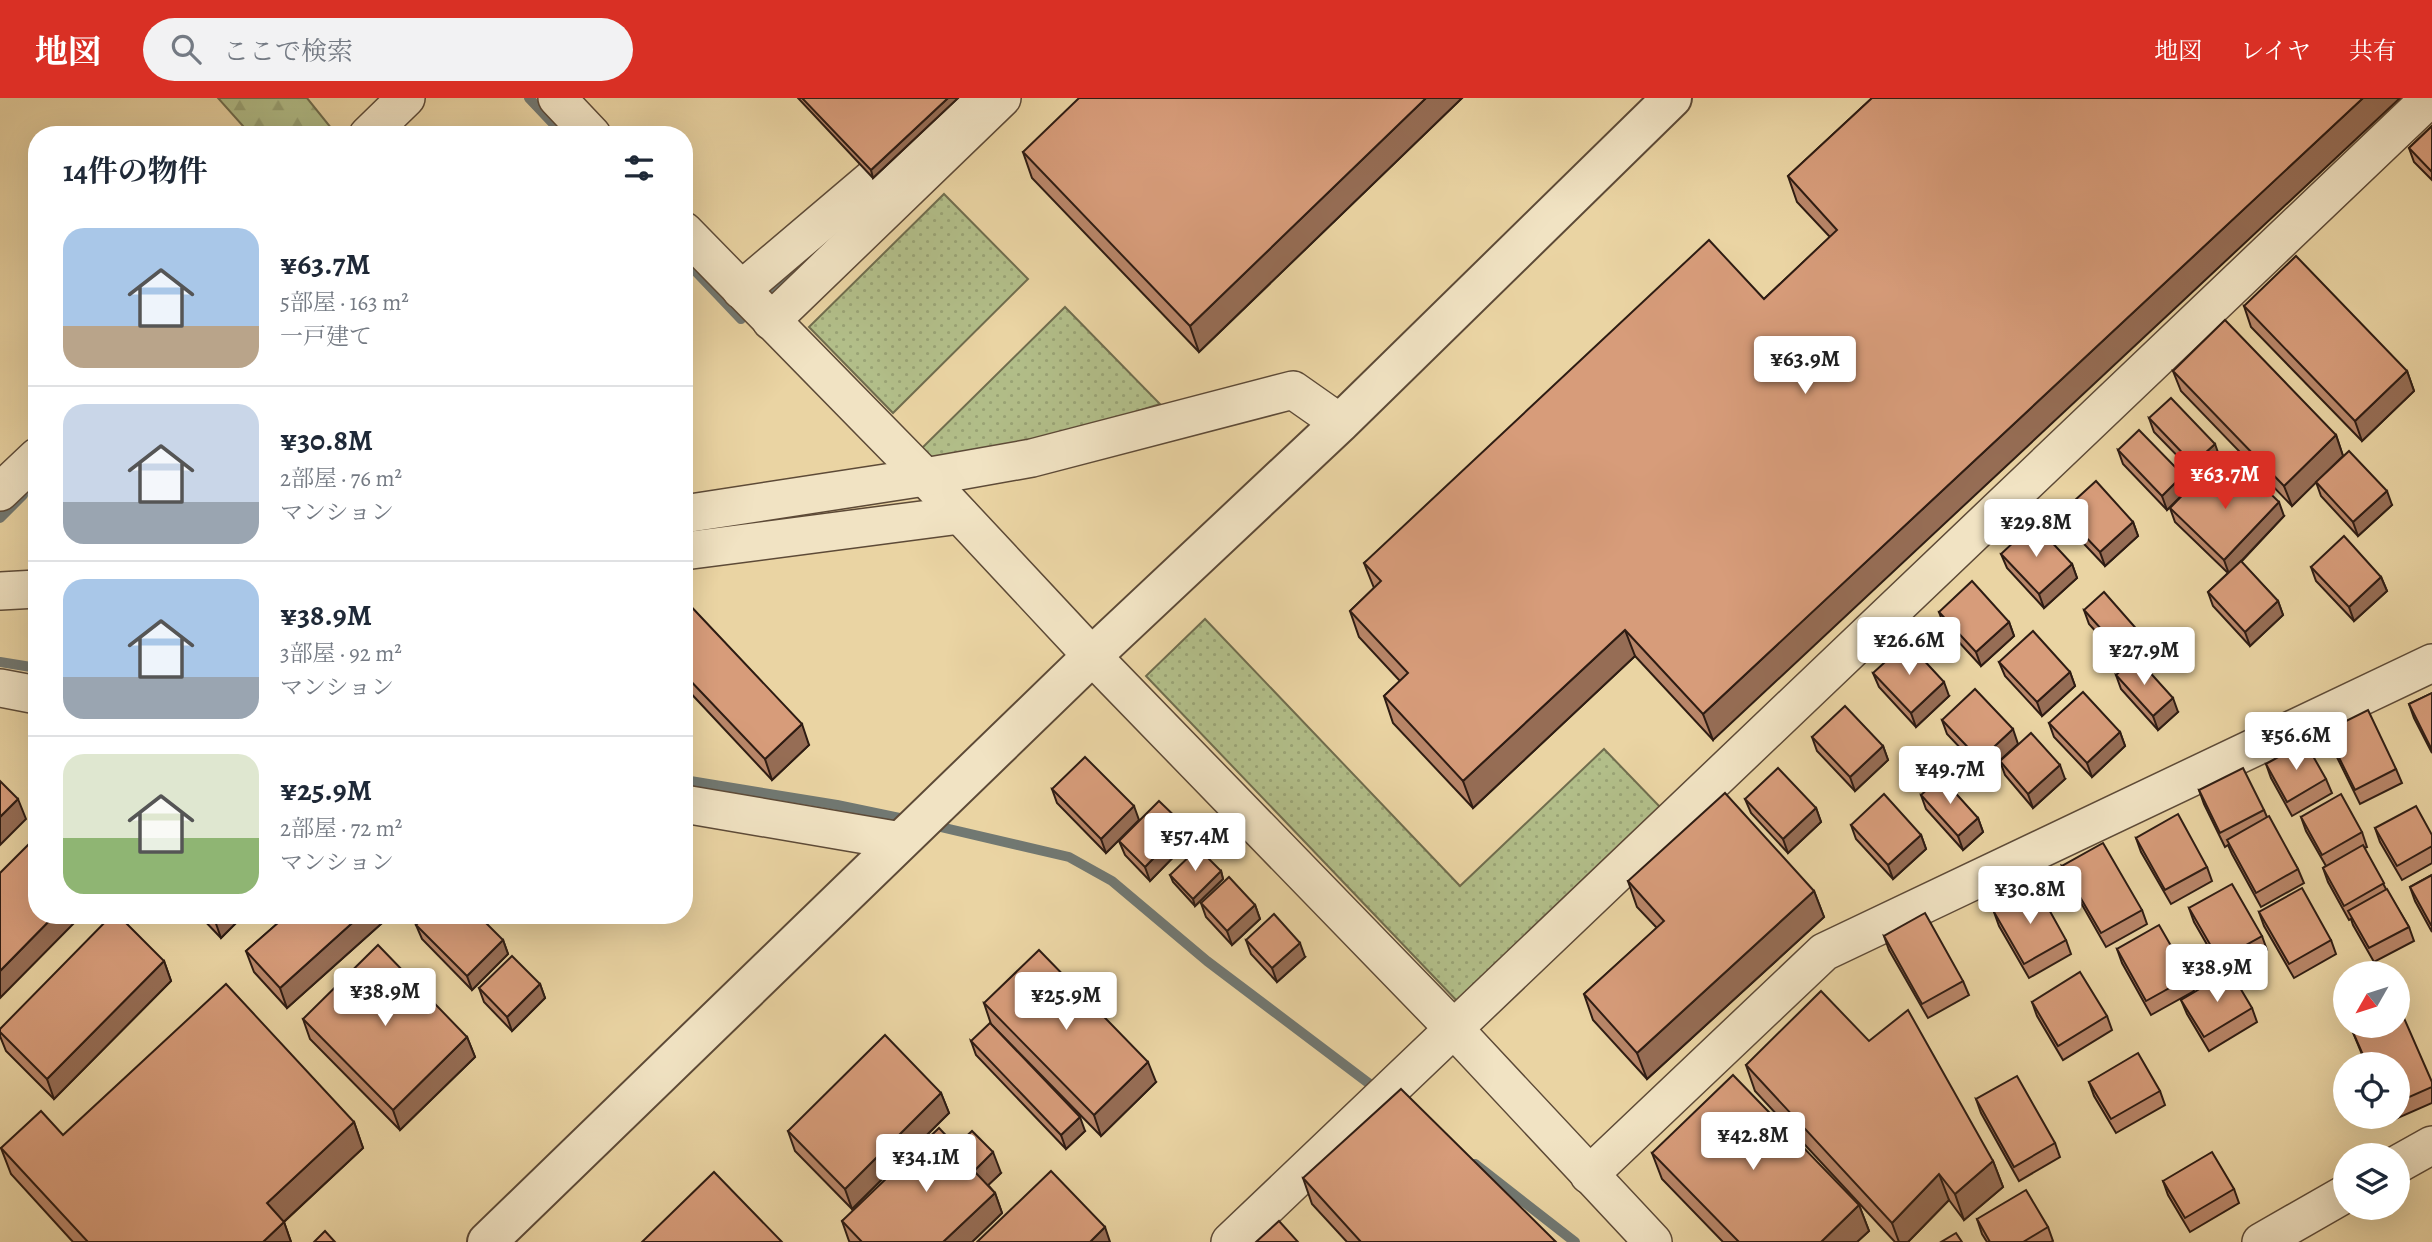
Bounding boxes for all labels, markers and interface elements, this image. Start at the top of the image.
search box [143,18,633,81]
text: 地図 [35,29,101,74]
icon: search [167,30,205,68]
text: ここで検索 [223,34,353,69]
text: 地図 [2154,35,2202,67]
text: レイヤ [2240,35,2311,67]
text: 共有 [2349,35,2397,67]
icon: filters [620,149,658,187]
text: 14件の物件 [63,151,208,191]
text: ¥63.7M [280,244,370,284]
icon: home [119,256,203,340]
text: 5部屋 · 163 m² [280,287,409,318]
text: 一戸建て [280,321,372,352]
pin: ¥63.9M [1748,336,1862,396]
text: ¥63.9M [1770,343,1840,374]
text: ¥30.8M [280,420,373,460]
icon: home [119,432,203,516]
pin: ¥63.7M [2168,452,2282,511]
text: ¥63.7M [2190,458,2260,489]
text: 2部屋 · 76 m² [280,463,402,494]
text: マンション [280,497,394,528]
pin: ¥29.8M [1979,500,2093,559]
text: ¥29.8M [2000,506,2072,537]
text: ¥38.9M [280,595,372,635]
icon: home [119,607,203,691]
pin: ¥26.6M [1852,618,1966,677]
text: ¥26.6M [1873,624,1945,655]
pin: ¥27.9M [2087,628,2201,687]
text: ¥27.9M [2109,634,2179,665]
text: 3部屋 · 92 m² [280,638,402,669]
text: マンション [280,672,394,703]
pin: ¥56.6M [2239,712,2353,772]
text: ¥56.6M [2261,719,2331,750]
pin: ¥49.7M [1893,746,2007,806]
text: ¥49.7M [1915,753,1985,784]
text: ¥25.9M [280,770,372,810]
icon: home [119,782,203,866]
text: 2部屋 · 72 m² [280,813,402,844]
pin: ¥57.4M [1138,814,1252,873]
text: ¥57.4M [1160,820,1230,851]
text: マンション [280,847,394,878]
pin: ¥30.8M [1973,866,2087,926]
text: ¥30.8M [1994,873,2066,904]
pin: ¥38.9M [2160,944,2274,1004]
text: ¥38.9M [2182,951,2252,982]
north arrow [2333,961,2410,1038]
map controls [2333,961,2410,1220]
pin: ¥38.9M [328,968,442,1028]
pin: ¥25.9M [1009,972,1123,1032]
text: ¥38.9M [350,975,420,1006]
text: ¥25.9M [1031,979,1101,1010]
button: locate [2333,1052,2410,1129]
pin: ¥42.8M [1696,1112,1810,1172]
text: ¥42.8M [1717,1119,1789,1150]
pin: ¥34.1M [869,1134,983,1194]
text: ¥34.1M [892,1141,960,1172]
button: layers [2333,1143,2410,1220]

